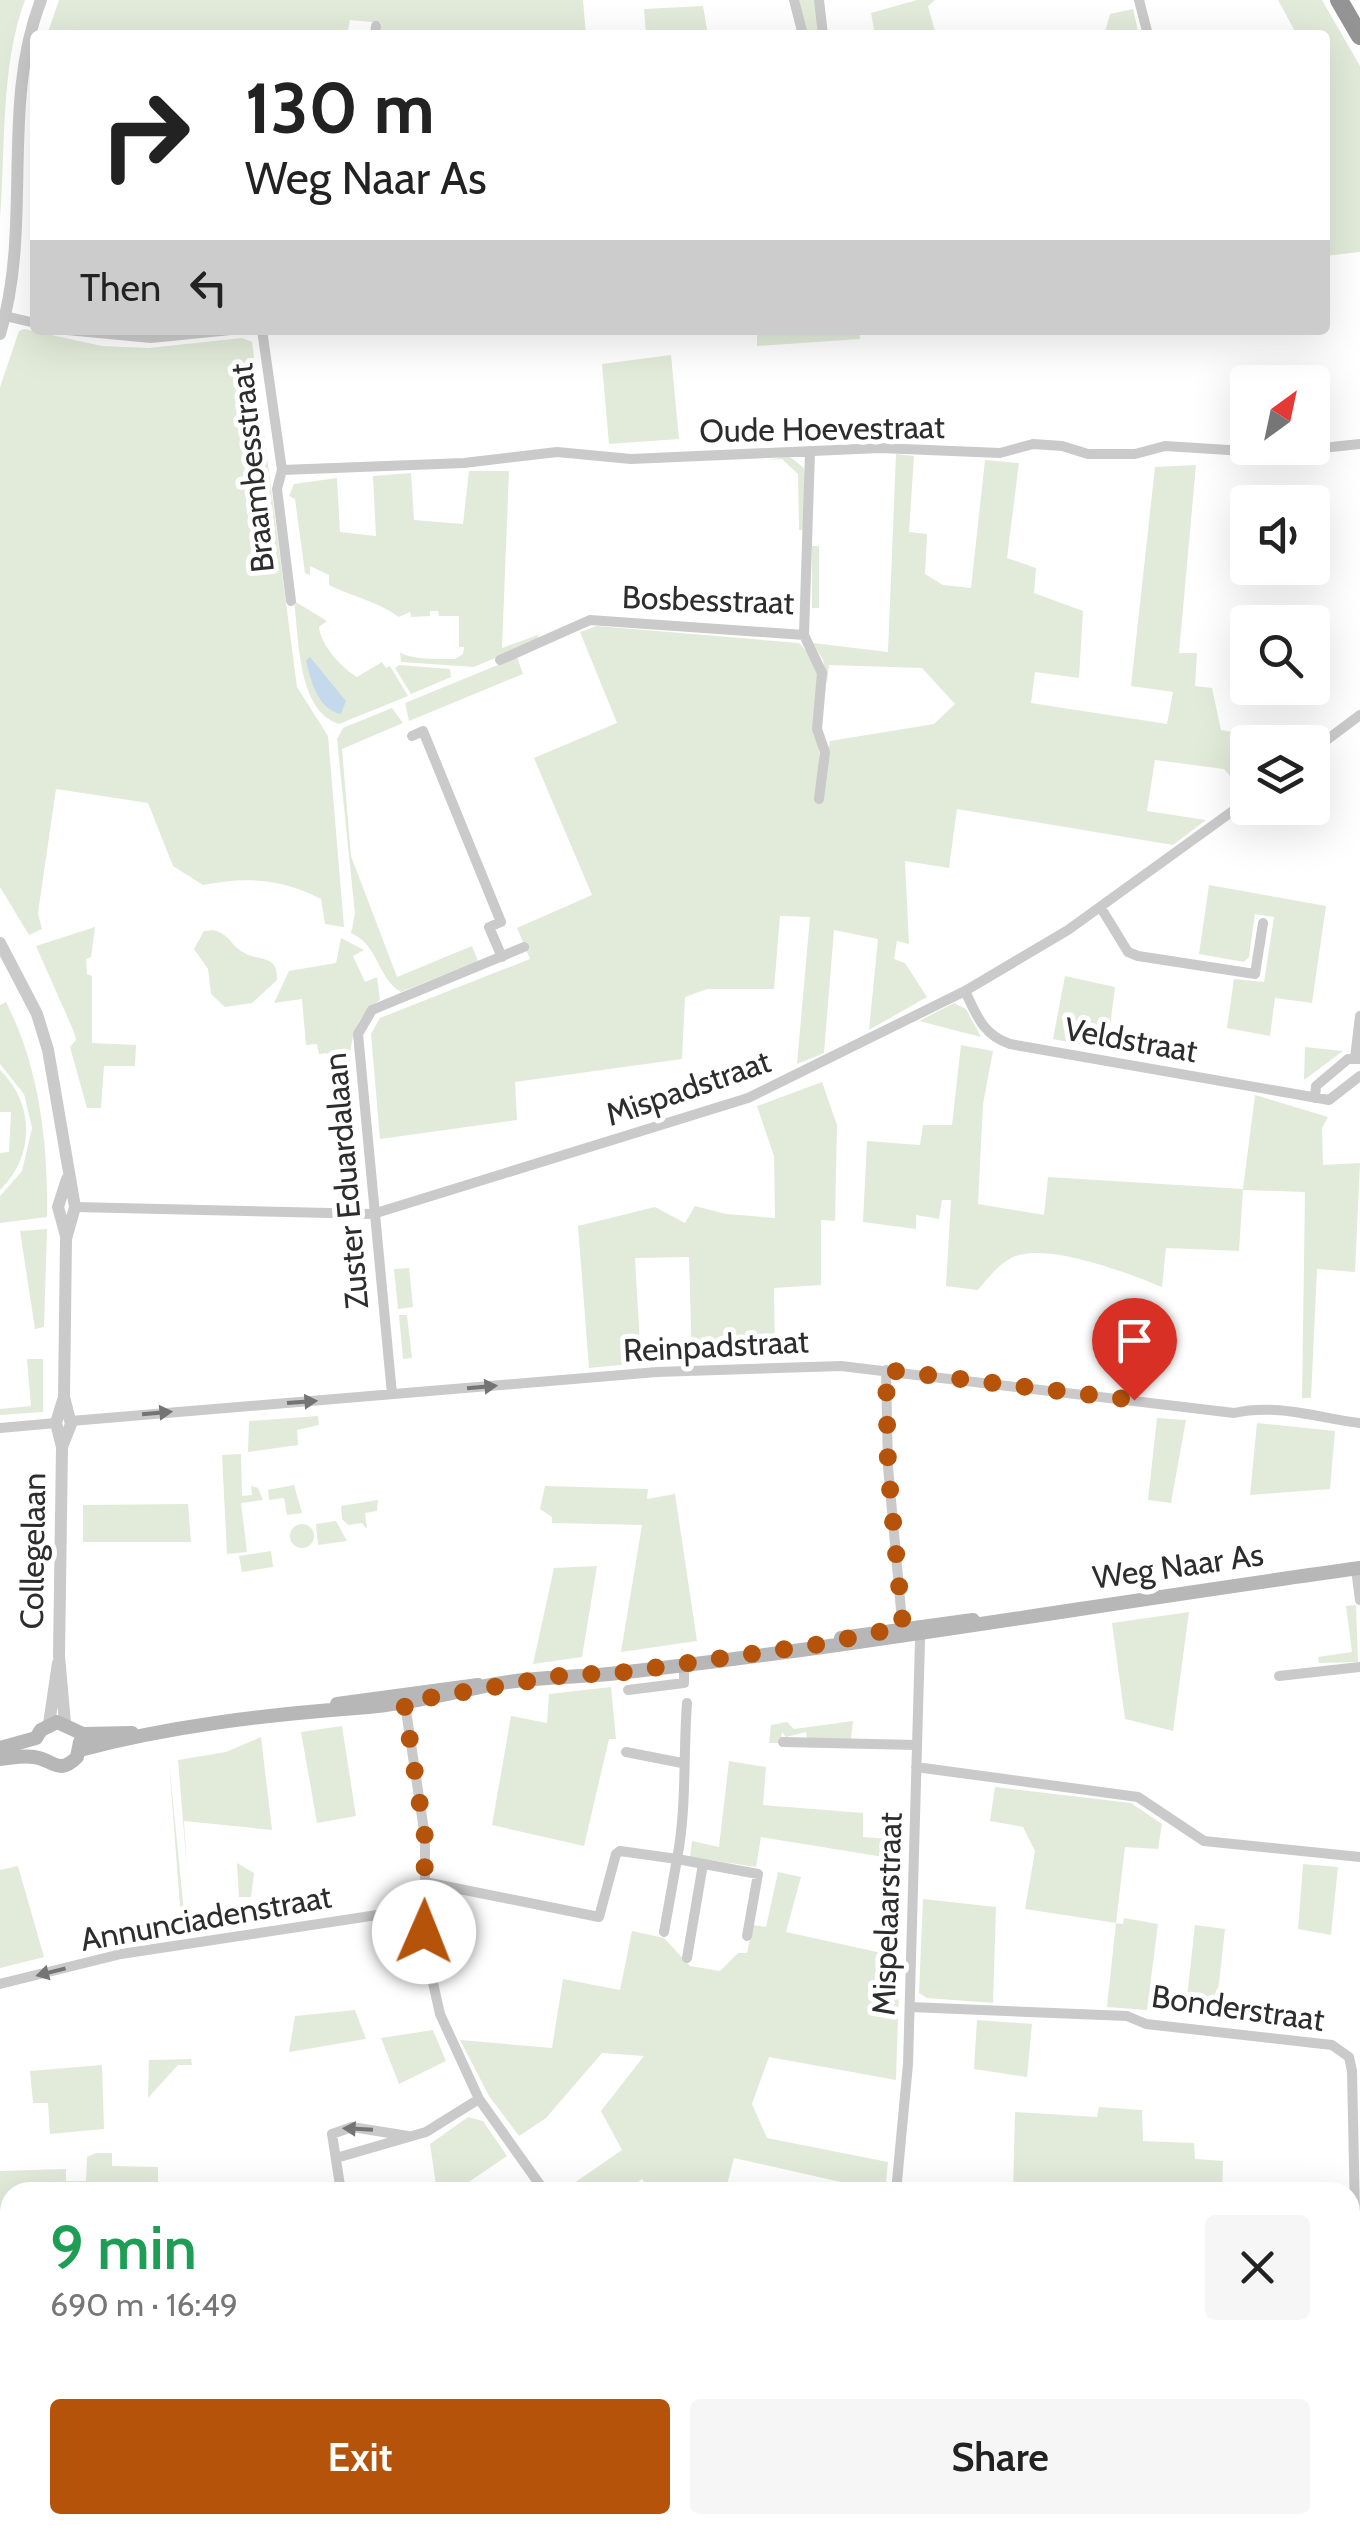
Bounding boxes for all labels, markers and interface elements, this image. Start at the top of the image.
text: 130 m [245,65,435,151]
icon: right [80,70,210,200]
text: Weg Naar As [245,151,487,205]
icon: left [181,260,236,315]
text: Then [80,264,161,311]
street label: Braambesstraat [221,361,282,575]
north arrow [1230,365,1330,465]
map controls [1230,365,1330,825]
street label: Oude Hoevestraat [699,407,945,450]
button: sound [1230,485,1330,585]
street label: Bosbesstraat [621,577,795,622]
button: search [1230,605,1330,705]
button: layers [1230,725,1330,825]
street label: Veldstraat [1062,1009,1201,1070]
street label: Mispadstraat [600,1041,776,1134]
street label: Zuster Eduardalaan [315,1051,376,1311]
pin [1092,1298,1177,1401]
icon: arrive [1107,1313,1162,1368]
street label: Reinpadstraat [622,1321,810,1370]
one-way arrow [467,1378,499,1394]
one-way arrow [287,1394,319,1410]
one-way arrow [142,1405,174,1421]
street label: Collegelaan [12,1472,53,1630]
street label: Weg Naar As [1090,1534,1266,1597]
street label: Mispelaarstraat [863,1811,910,2016]
street label: Annunciadenstraat [77,1876,335,1959]
position arrow [372,1880,476,1984]
one-way arrow [35,1965,66,1980]
street label: Bonderstraat [1149,1976,1327,2039]
one-way arrow [341,2121,373,2137]
text: 9 min [50,2211,197,2284]
button: close [1205,2215,1310,2320]
text: 690 m · 16:49 [50,2285,238,2324]
button: Exit [50,2399,670,2514]
button: Share [690,2399,1310,2514]

